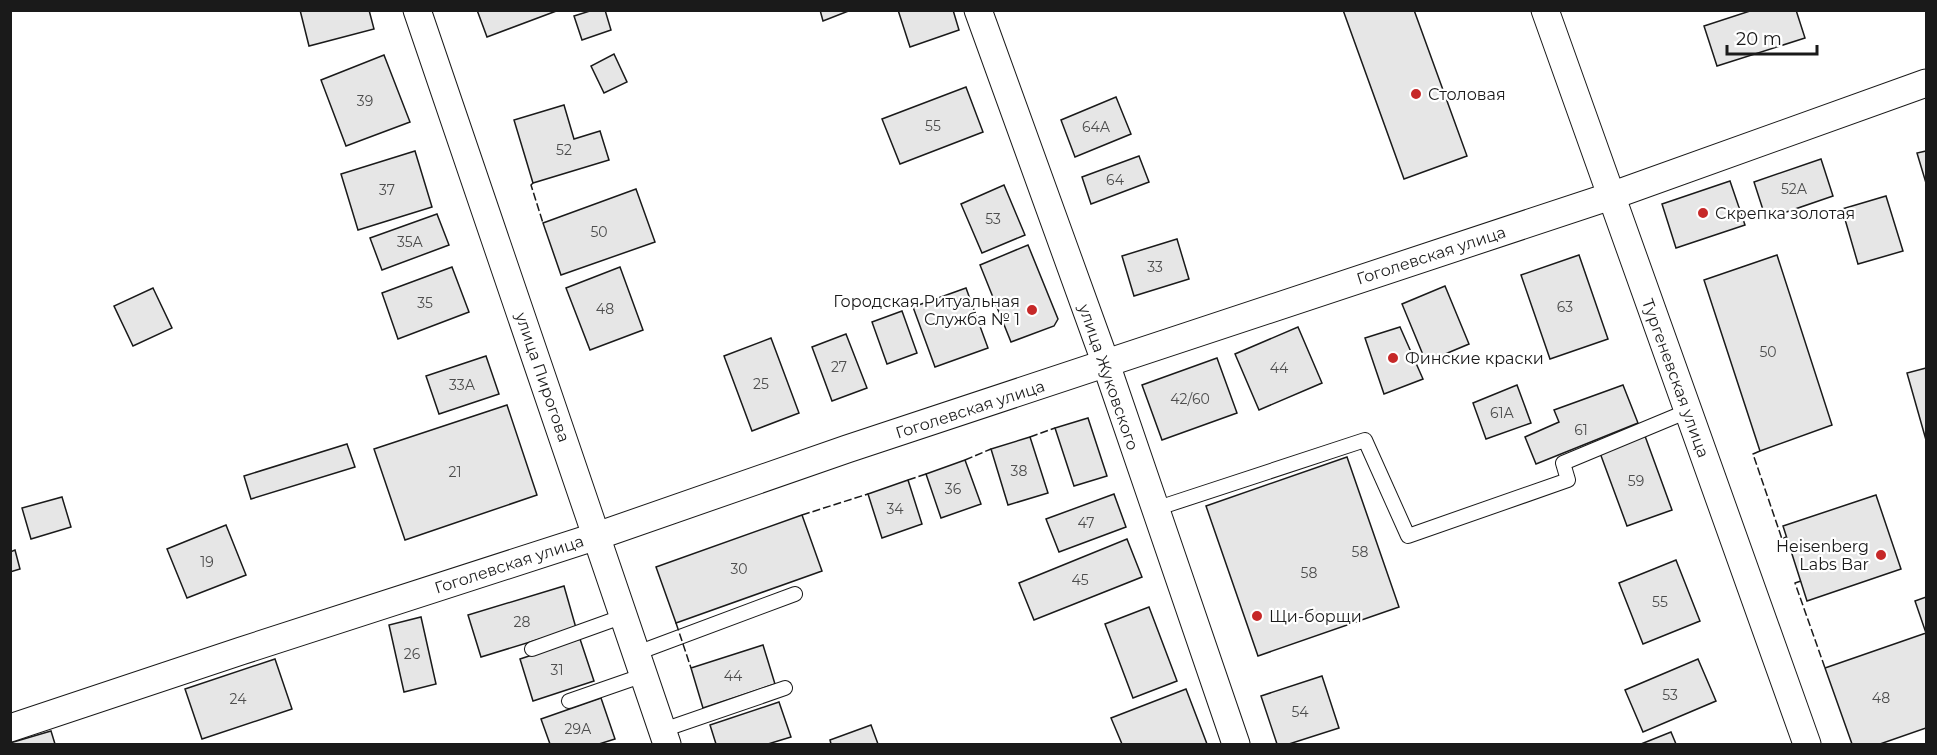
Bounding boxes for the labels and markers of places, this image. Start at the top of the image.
place label: Столовая [1428,85,1506,104]
marker: Столовая [1409,87,1423,101]
place label: Скрепка золотая [1715,204,1855,223]
marker: Скрепка золотая [1696,206,1710,220]
place label: Городская Ритуальная Служба № 1 [833,292,1020,329]
marker: Городская Ритуальная Служба № 1 [1025,303,1039,317]
place label: Финские краски [1405,349,1544,368]
marker: Финские краски [1386,351,1400,365]
place label: Heisenberg Labs Bar [1776,537,1869,574]
marker: Heisenberg Labs Bar [1874,548,1888,562]
place label: Щи-борщи [1269,607,1362,626]
marker: Щи-борщи [1250,609,1264,623]

